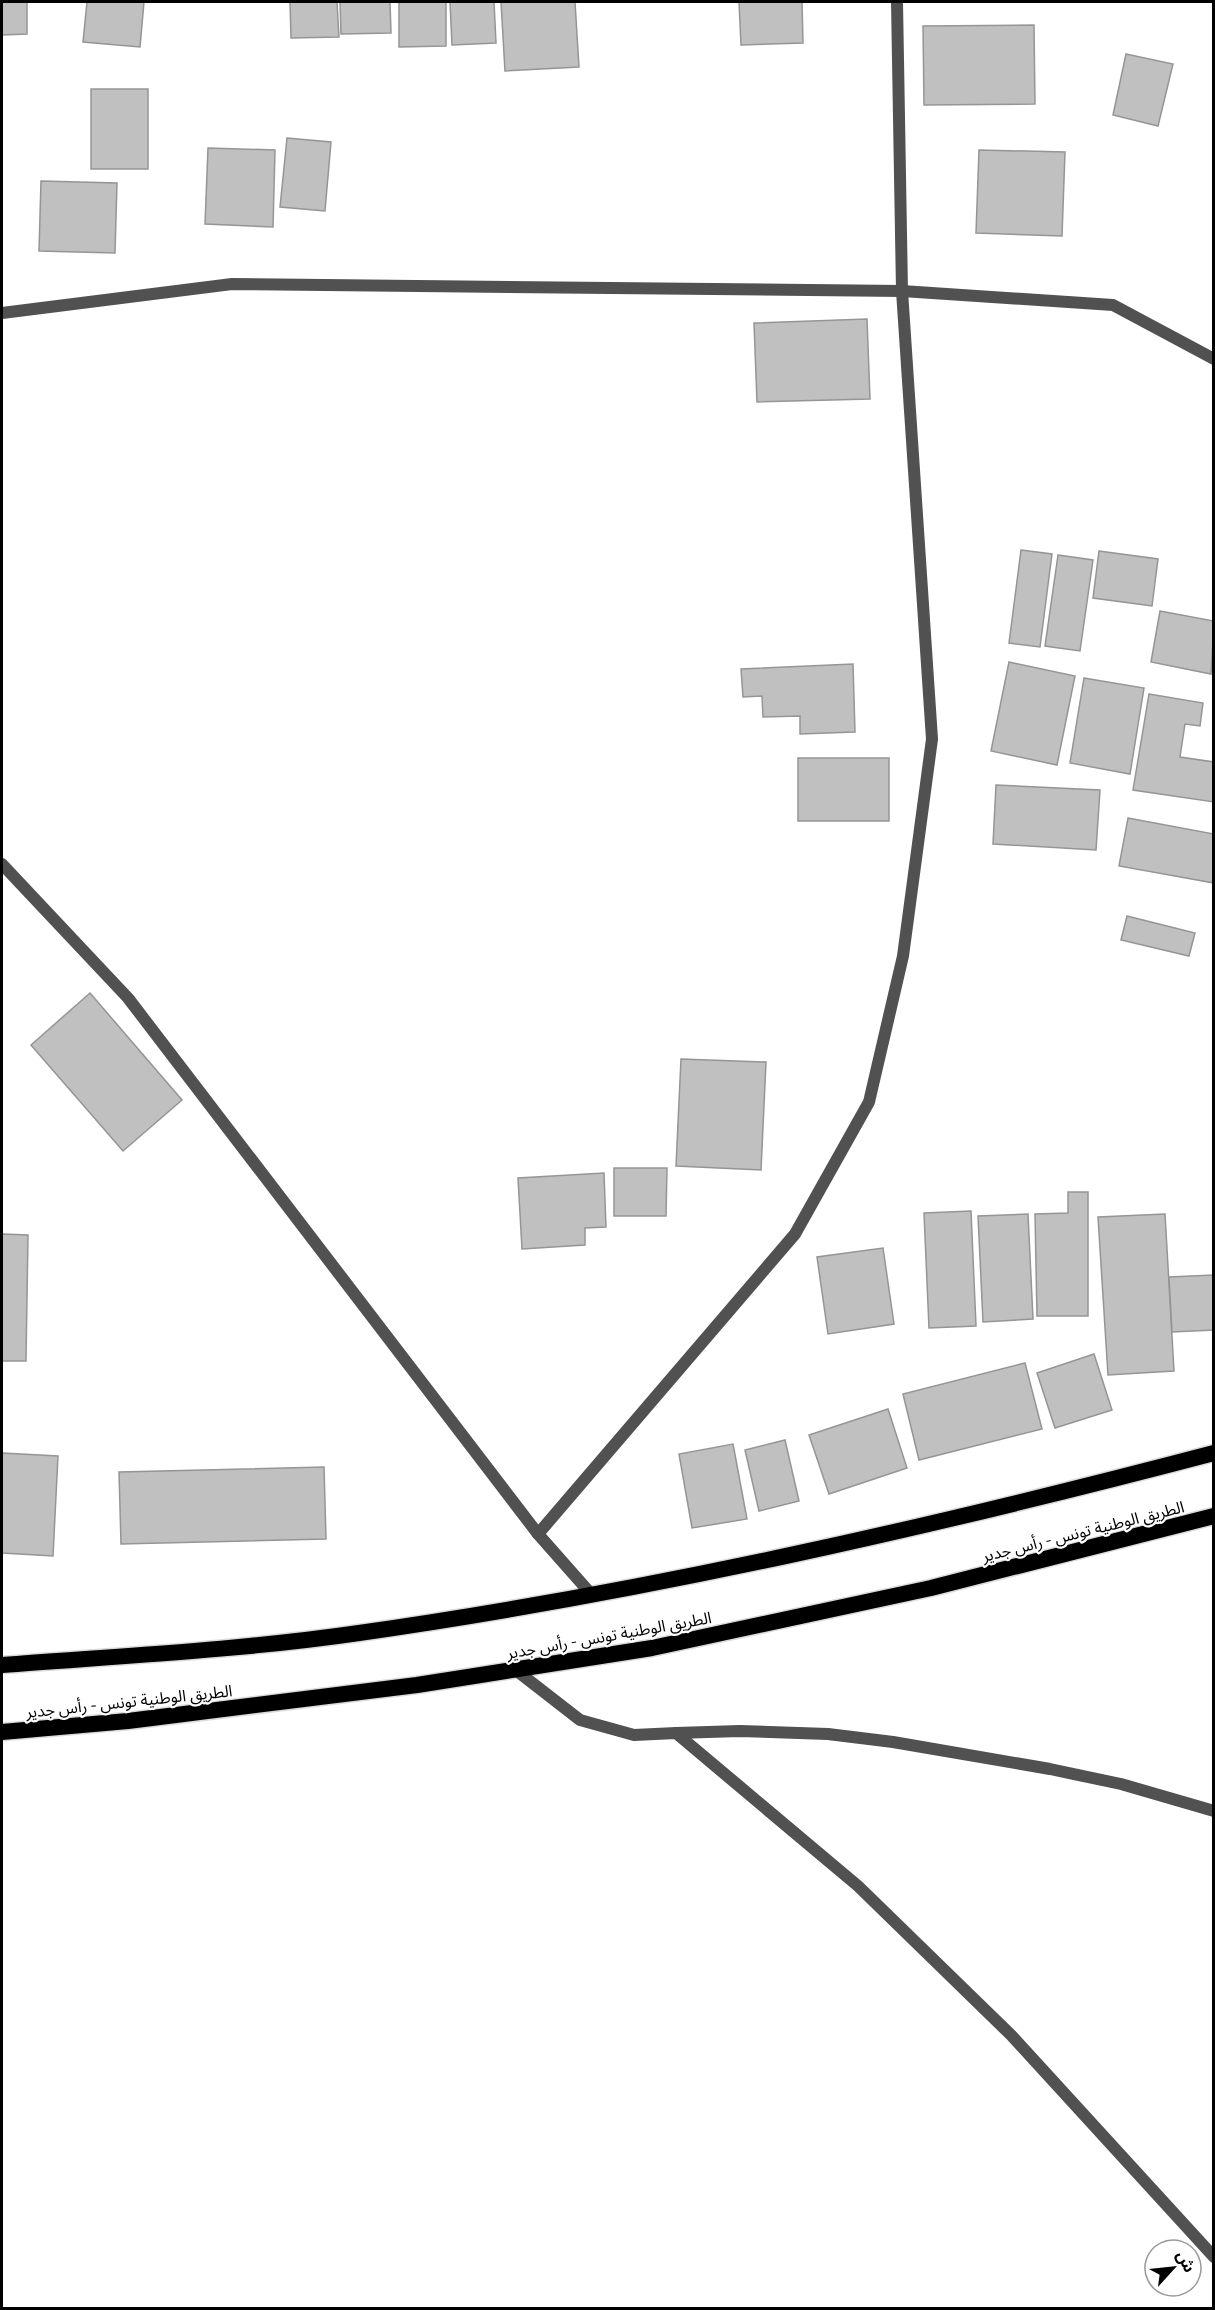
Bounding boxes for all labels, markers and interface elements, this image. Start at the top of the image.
street label: الطريق الوطنية تونس - رأس جدير [979,1497,1186,1567]
street label: الطريق الوطنية تونس - رأس جدير [504,1608,713,1664]
street label: الطريق الوطنية تونس - رأس جدير [24,1681,233,1723]
north arrow [1143,2238,1203,2298]
text: ش [1172,2247,1199,2276]

